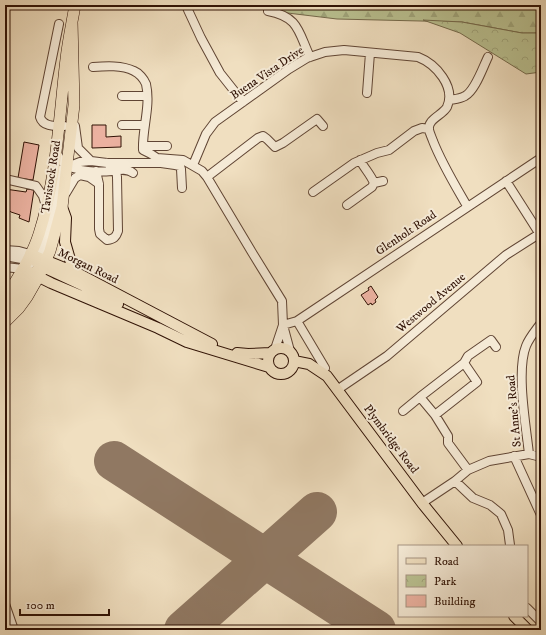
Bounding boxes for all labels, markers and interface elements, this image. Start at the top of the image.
street label: Buena Vista Drive [228,43,307,103]
street label: Tavistock Road [38,139,64,215]
street label: Glenholt Road [373,207,439,259]
street label: Morgan Road [55,245,121,287]
street label: Westwood Avenue [393,270,469,337]
street label: St Anne's Road [503,374,525,448]
street label: Plymbridge Road [360,402,422,476]
legend [398,545,528,617]
text: Road [434,554,459,569]
text: Park [434,574,456,589]
scale bar [20,591,109,617]
text: Building [434,594,475,609]
text: 100 m [26,598,55,613]

